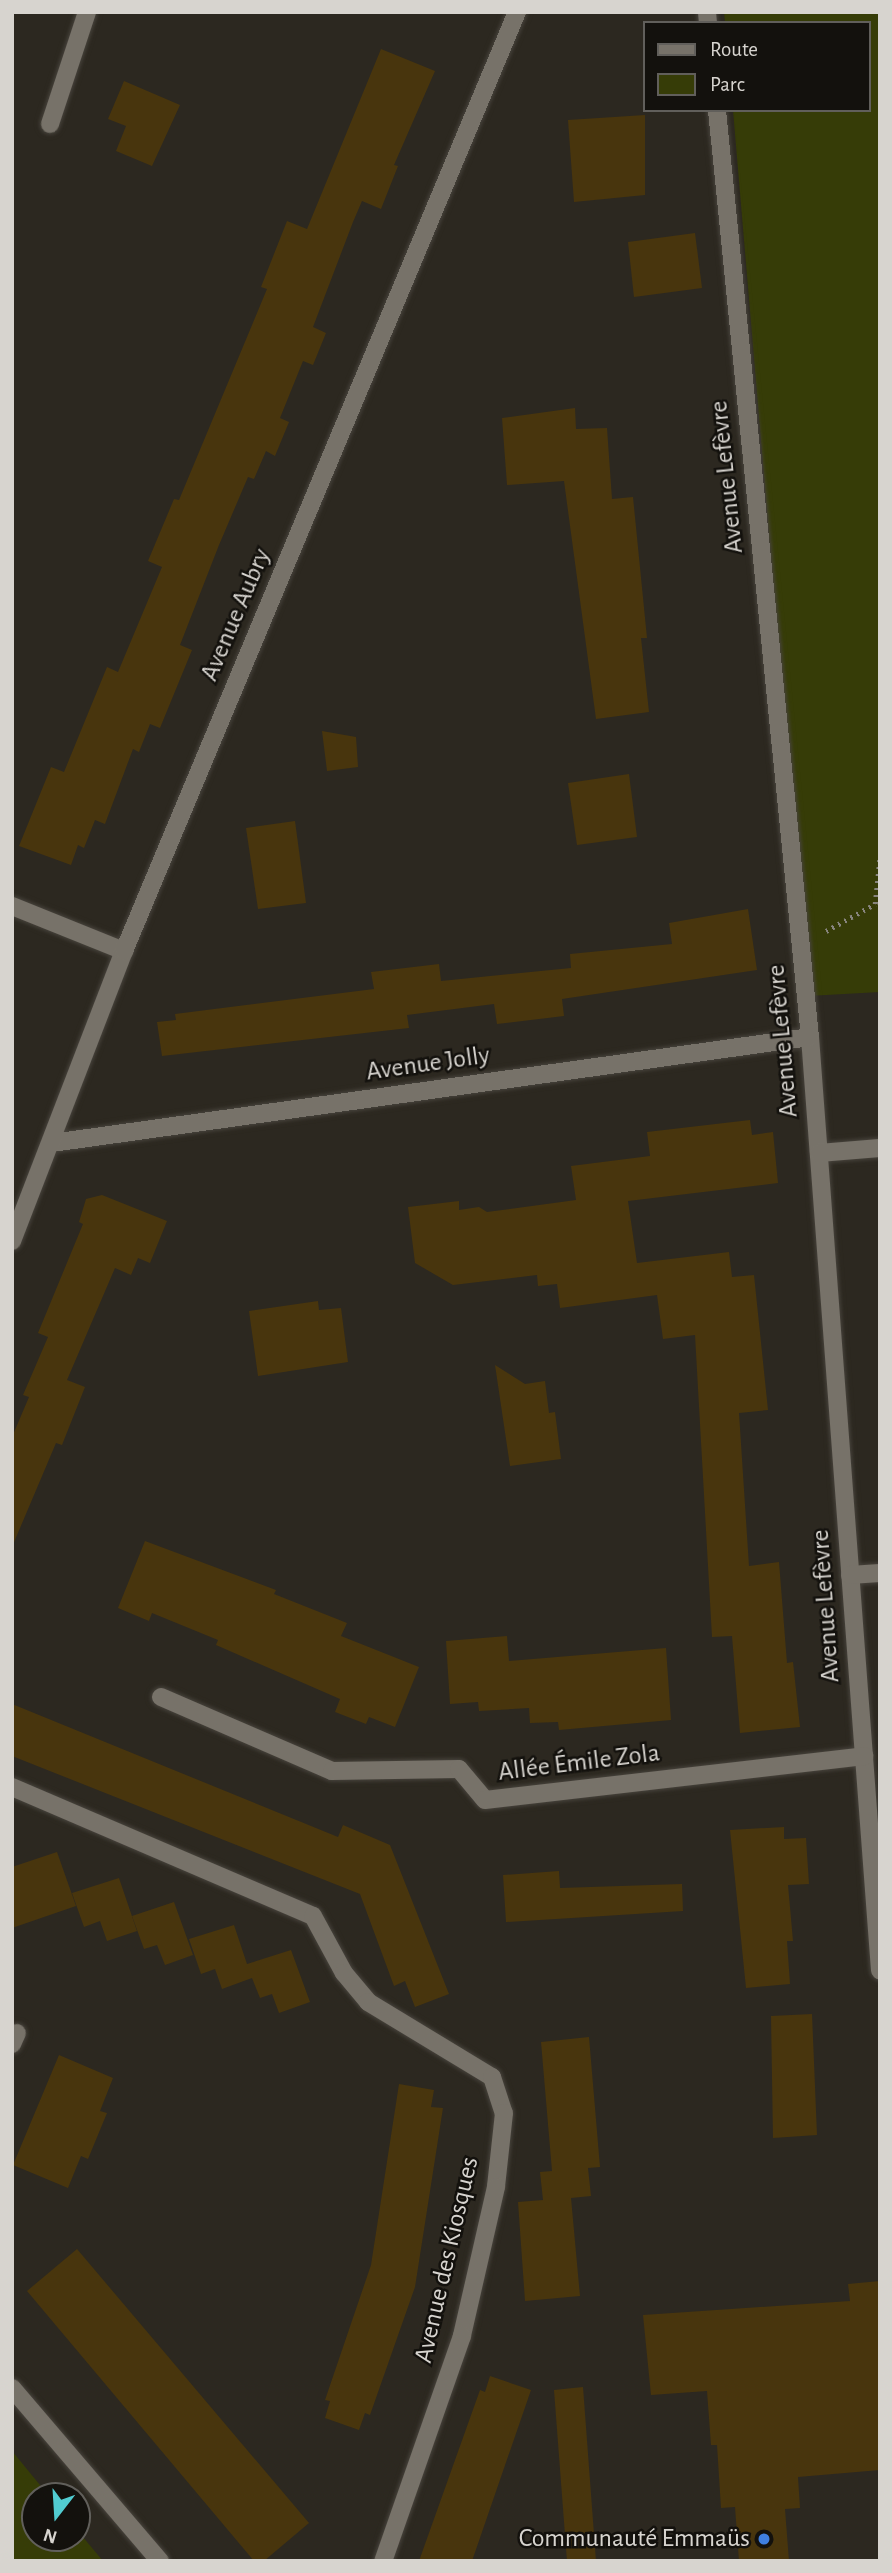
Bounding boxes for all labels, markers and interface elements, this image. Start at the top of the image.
legend [644,21,871,112]
text: Route [710,39,758,60]
text: Parc [710,74,745,95]
street label: Avenue Lefèvre [703,399,751,555]
street label: Avenue Aubry [194,544,278,686]
street label: Avenue Lefèvre [761,963,805,1119]
street label: Avenue Jolly [364,1040,492,1088]
street label: Avenue Lefèvre [805,1528,847,1684]
street label: Allée Émile Zola [496,1738,662,1788]
street label: Avenue des Kiosques [408,2154,486,2366]
north arrow [21,2482,91,2552]
place label: Communauté Emmaüs [519,2523,750,2555]
text: N [41,2525,59,2547]
marker: Communauté Emmaüs [756,2531,772,2547]

